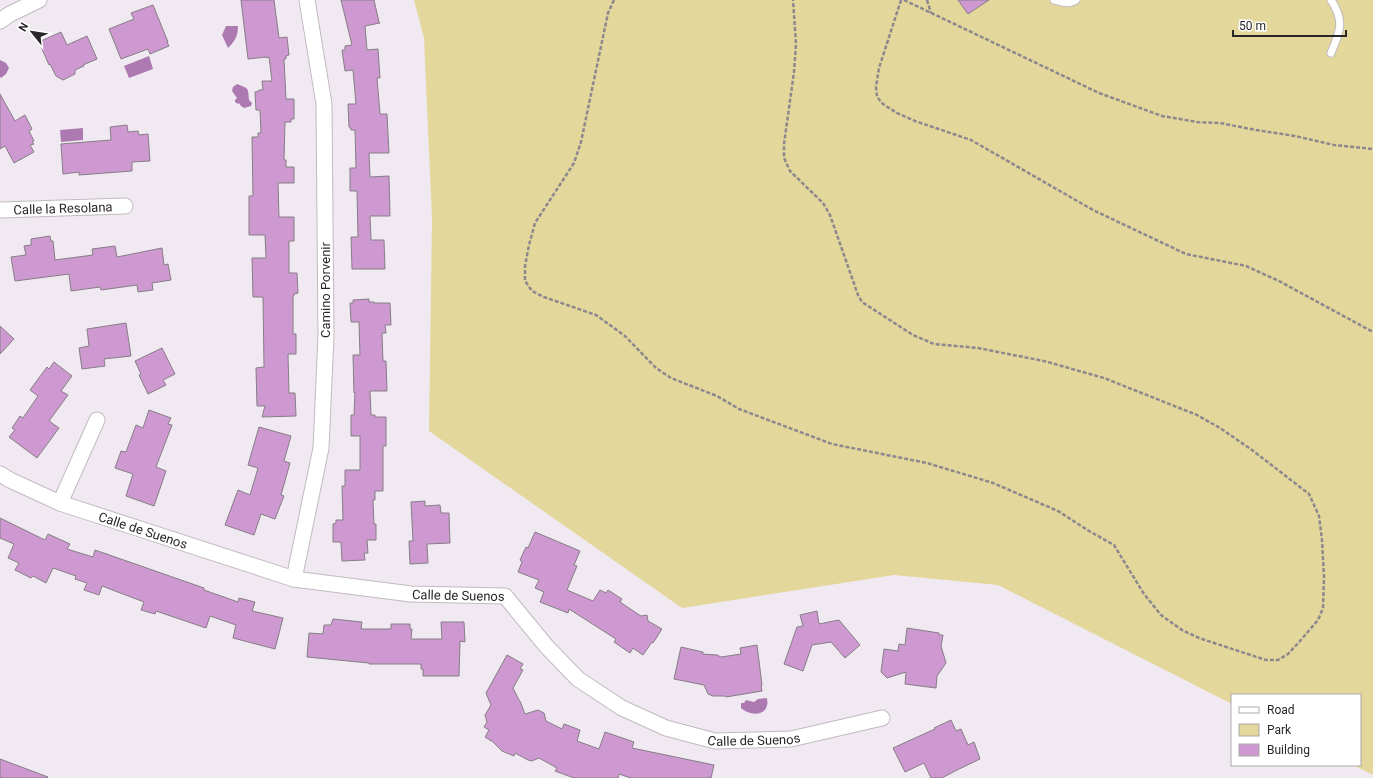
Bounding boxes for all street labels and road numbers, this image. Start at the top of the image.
street label: Calle la Resolana [13,199,113,217]
street label: Camino Porvenir [318,242,333,338]
street label: Calle de Suenos [97,509,190,551]
street label: Calle de Suenos [412,587,505,603]
street label: Calle de Suenos [706,730,802,749]

